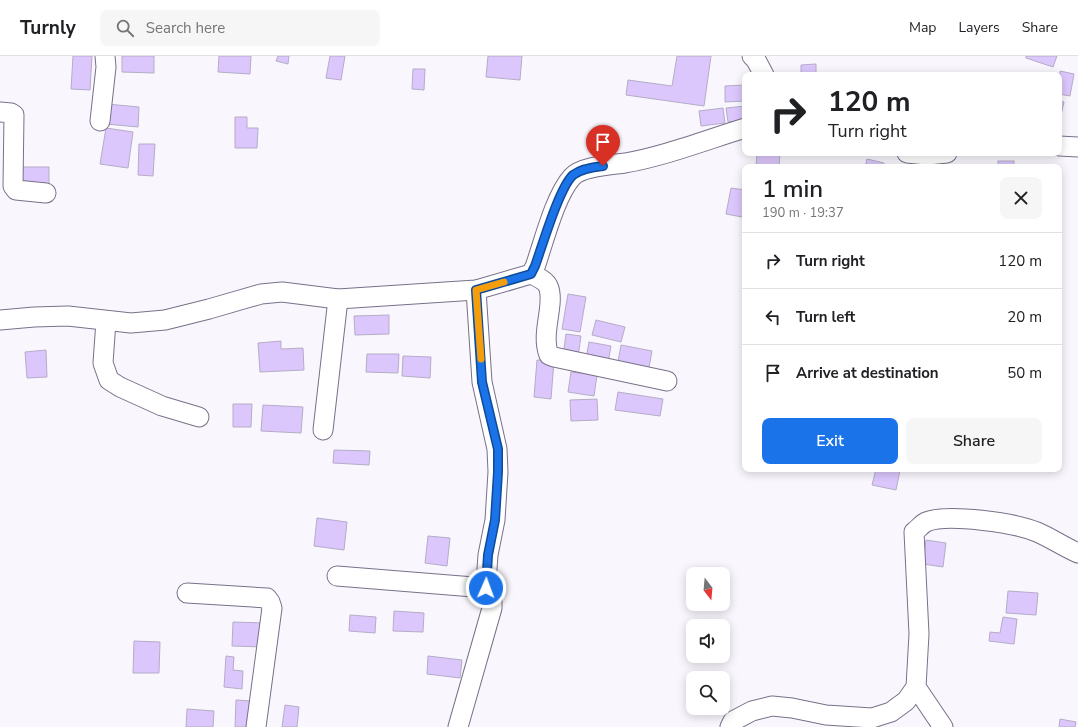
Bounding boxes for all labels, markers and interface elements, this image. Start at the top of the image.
search box [100,10,380,46]
text: Turnly [20,15,76,41]
icon: search [114,17,136,39]
text: Search here [146,18,225,38]
text: Map [909,18,936,37]
text: Layers [958,18,1000,37]
text: Share [1022,18,1058,37]
text: 120 m [828,83,911,121]
icon: right [762,88,814,140]
text: Turn right [828,119,907,143]
pin [586,125,620,166]
icon: arrive [592,131,614,153]
text: 1 min [762,173,823,205]
button: close [1000,177,1042,219]
text: 190 m · 19:37 [762,204,844,222]
icon: right [762,250,784,272]
text: Turn right [796,251,865,271]
text: 120 m [998,251,1042,271]
icon: left [762,306,784,328]
text: Turn left [796,307,855,327]
text: 20 m [1007,307,1042,327]
icon: arrive [762,362,784,384]
text: Arrive at destination [796,363,939,383]
text: 50 m [1007,363,1042,383]
button: Exit [762,418,898,464]
button: Share [906,418,1042,464]
position arrow [465,567,507,609]
north arrow [686,567,730,611]
map controls [686,567,730,715]
button: sound [686,619,730,663]
button: search [686,671,730,715]

